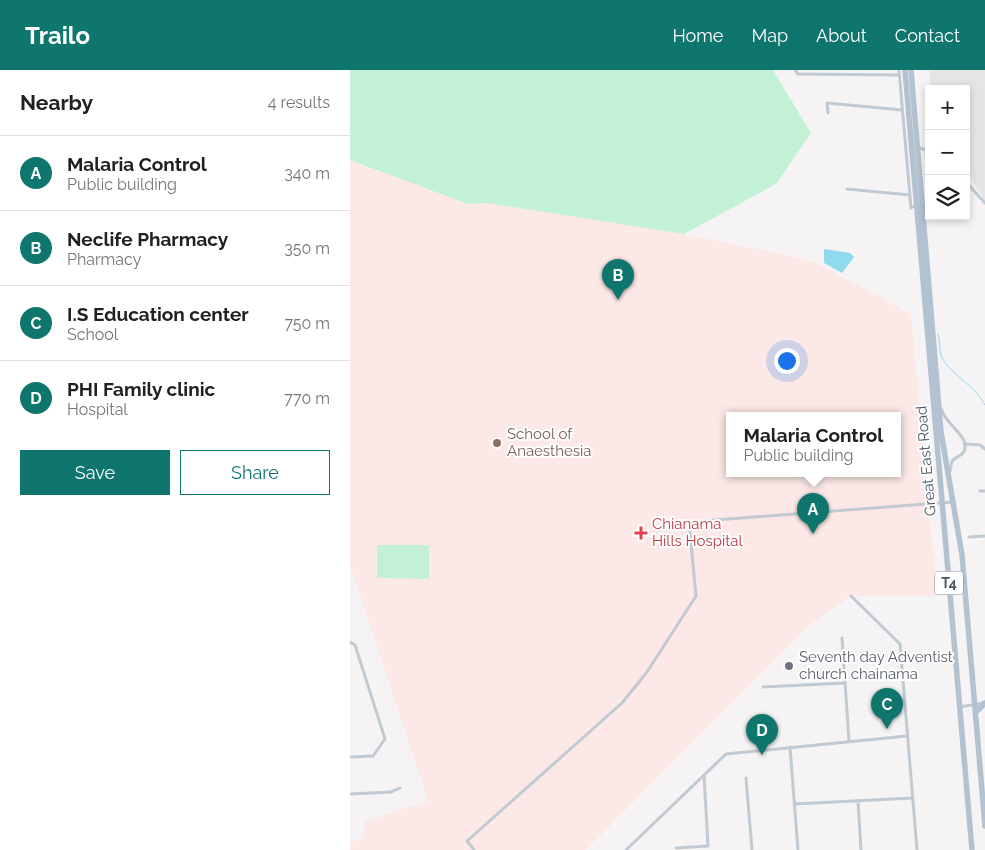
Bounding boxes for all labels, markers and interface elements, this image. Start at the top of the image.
text: Trailo [25,21,90,50]
text: Home [672,25,723,46]
text: Map [751,25,788,46]
text: About [816,25,867,46]
text: Contact [895,25,960,46]
map controls [925,85,970,220]
button: + [925,85,970,130]
text: Nearby [20,90,93,115]
text: 4 results [268,93,330,112]
button: − [925,130,970,175]
text: Malaria Control [67,153,207,175]
text: A [31,164,41,183]
text: 340 m [284,164,330,183]
text: Public building [67,175,177,194]
button: layers [925,175,970,220]
text: Neclife Pharmacy [67,228,228,250]
text: B [31,239,41,258]
text: 350 m [284,239,330,258]
text: Pharmacy [67,250,141,269]
pin: B [602,259,634,300]
text: I.S Education center [67,303,249,325]
text: C [31,314,41,333]
text: 750 m [284,314,330,333]
text: School [67,325,118,344]
your location [774,348,800,374]
text: PHI Family clinic [67,378,215,400]
text: D [30,389,42,408]
text: 770 m [284,389,330,408]
text: Hospital [67,400,128,419]
street label: Great East Road [912,405,940,517]
popup [726,412,901,477]
text: Malaria Control [744,424,883,446]
place label: School of Anaesthesia [507,425,591,460]
marker: School of Anaesthesia [491,437,503,449]
text: Public building [744,446,854,465]
button: Save [20,450,170,495]
button: Share [180,450,330,495]
pin: A [797,493,829,534]
place label: Chianama Hills Hospital [652,515,743,550]
marker: Chianama Hills Hospital [634,526,648,540]
road number: T4 [935,572,963,594]
place label: Seventh day Adventist church chainama [799,648,953,683]
marker: Seventh day Adventist church chainama [783,660,795,672]
pin: C [871,688,903,729]
pin: D [746,714,778,755]

